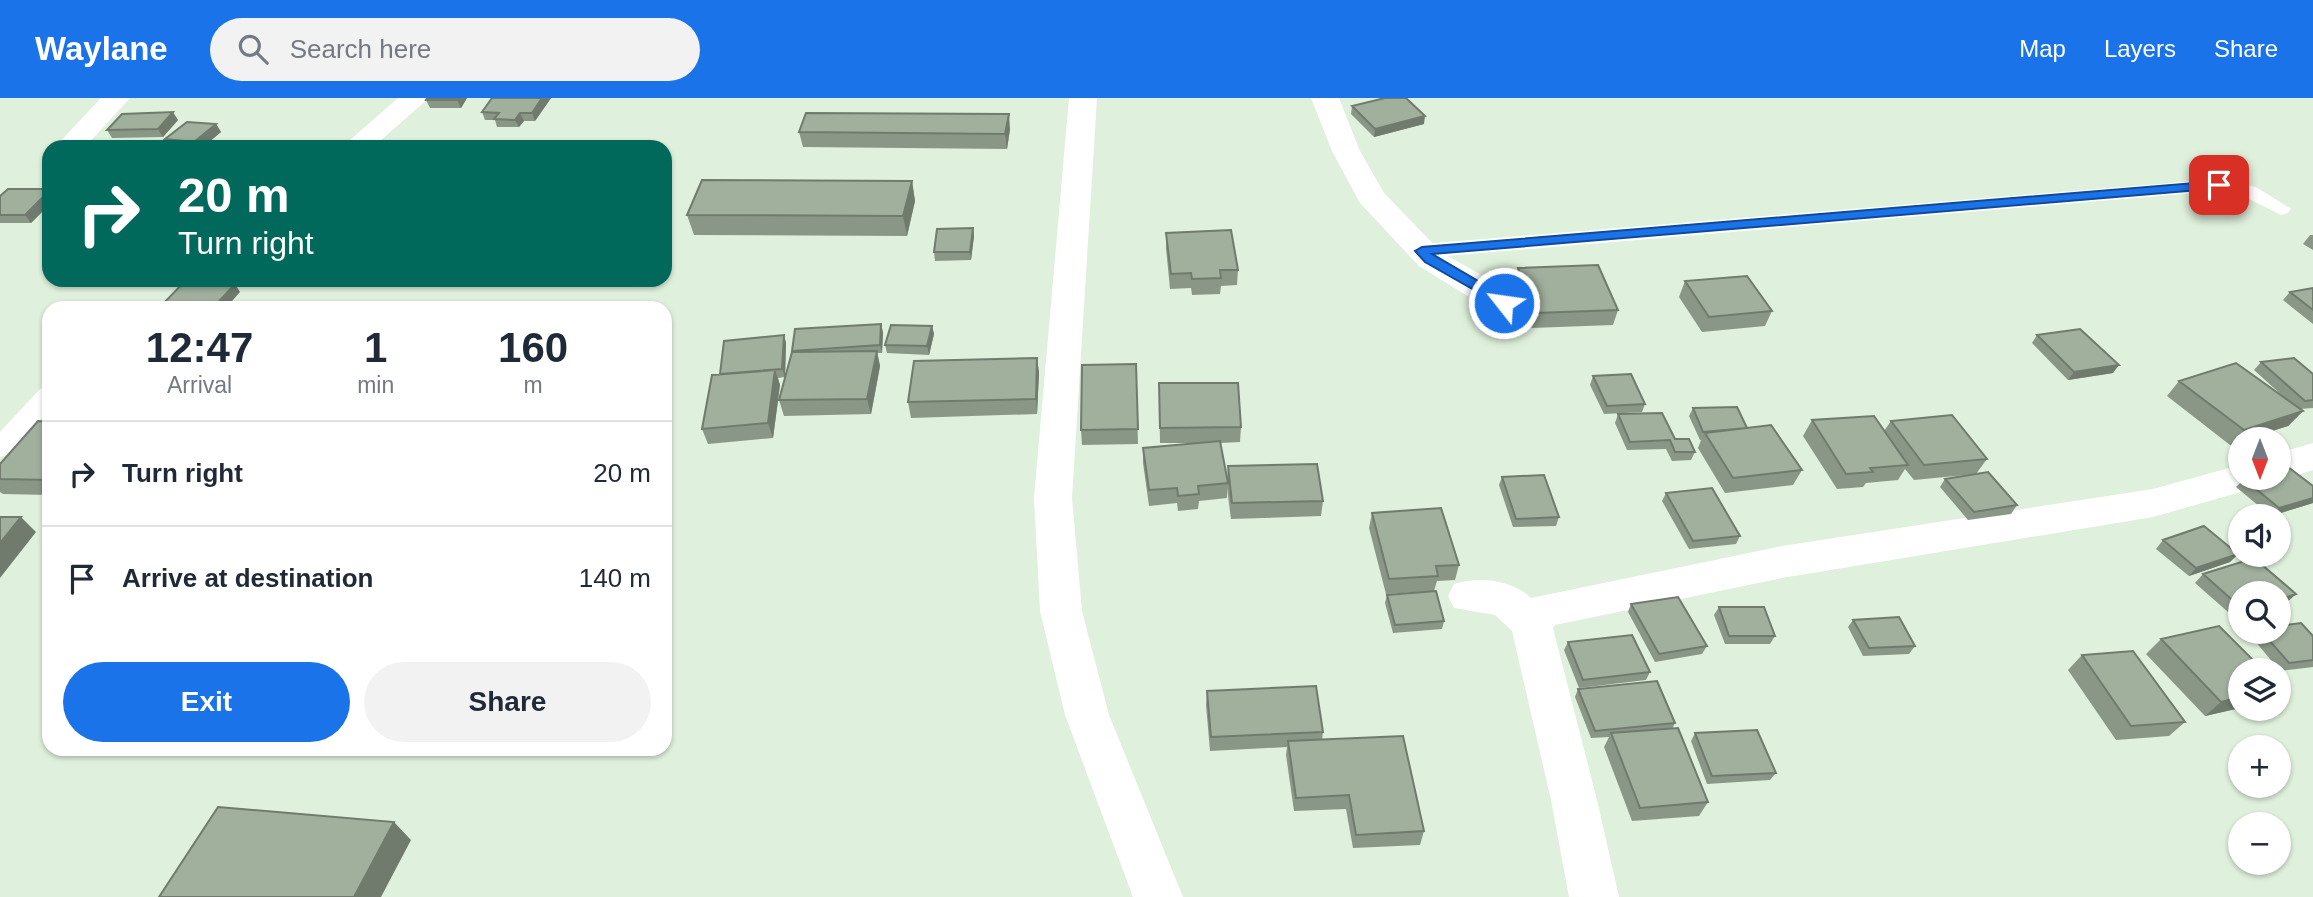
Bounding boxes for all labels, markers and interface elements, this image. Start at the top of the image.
search box [210,18,700,81]
text: Waylane [35,30,168,67]
icon: search [234,30,272,68]
text: Search here [290,34,431,64]
text: Map [2019,35,2066,62]
text: Layers [2104,35,2176,62]
text: Share [2214,35,2278,62]
pin [2189,155,2249,215]
icon: arrive [2200,166,2238,204]
icon: right [63,168,154,259]
text: 20 m [178,168,290,222]
text: Turn right [178,225,314,261]
position arrow [1467,266,1541,340]
text: 12:47 [146,324,253,371]
text: 1 [364,324,387,371]
text: 160 [498,324,568,371]
text: Arrival [167,372,232,398]
text: min [357,372,394,398]
text: m [524,372,543,398]
north arrow [2228,427,2291,490]
map controls [2228,427,2291,875]
icon: right [63,455,101,493]
text: Turn right [122,458,243,488]
text: 20 m [593,458,651,488]
button: sound [2228,504,2291,567]
icon: arrive [63,560,101,598]
text: Arrive at destination [122,563,373,593]
text: 140 m [579,563,651,593]
button: search [2228,581,2291,644]
button: layers [2228,658,2291,721]
button: Exit [63,662,350,742]
button: Share [364,662,651,742]
button: + [2228,735,2291,798]
button: − [2228,812,2291,875]

